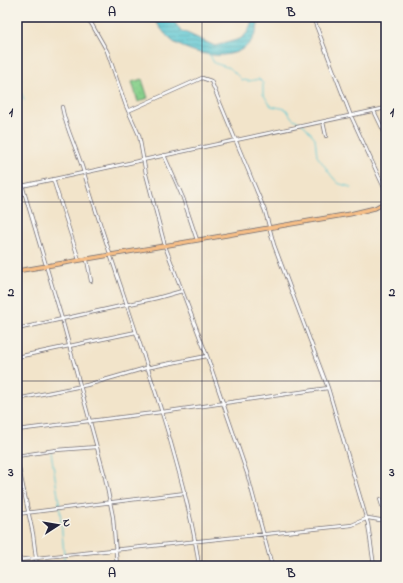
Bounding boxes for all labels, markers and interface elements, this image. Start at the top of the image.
text: A [108,3,116,22]
text: B [286,3,296,22]
text: 1 [9,103,14,122]
text: 1 [390,103,395,122]
text: 2 [7,283,15,302]
text: 2 [388,283,396,302]
text: 3 [7,463,14,482]
text: 3 [388,463,395,482]
north arrow [38,505,78,545]
text: N [58,518,75,528]
text: A [108,564,116,583]
text: B [286,564,296,583]

